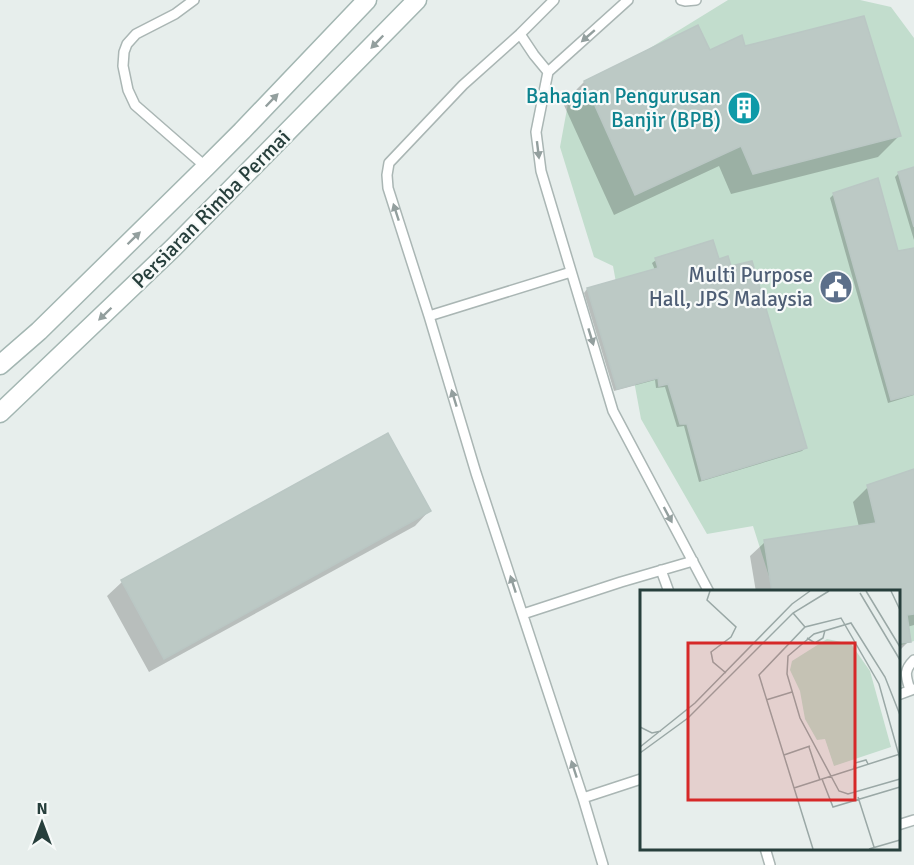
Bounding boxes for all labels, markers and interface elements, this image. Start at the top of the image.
one-way arrow [581,29,596,43]
one-way arrow [370,34,384,48]
place label: Bahagian Pengurusan Banjir (BPB) [526,83,721,133]
building icon: Bahagian Pengurusan Banjir (BPB) [726,90,762,126]
one-way arrow [264,94,278,108]
street label: Persiaran Rimba Permai [126,124,296,294]
one-way arrow [534,140,543,159]
one-way arrow [391,203,400,221]
one-way arrow [126,231,141,245]
place label: Multi Purpose Hall, JPS Malaysia [649,262,813,312]
public building icon: Multi Purpose Hall, JPS Malaysia [818,269,854,305]
one-way arrow [99,306,113,320]
one-way arrow [587,328,596,346]
one-way arrow [449,389,458,407]
one-way arrow [663,507,673,524]
one-way arrow [508,575,517,593]
inset map [640,590,899,850]
one-way arrow [568,760,578,778]
north arrow [12,793,72,853]
text: N [36,799,48,819]

